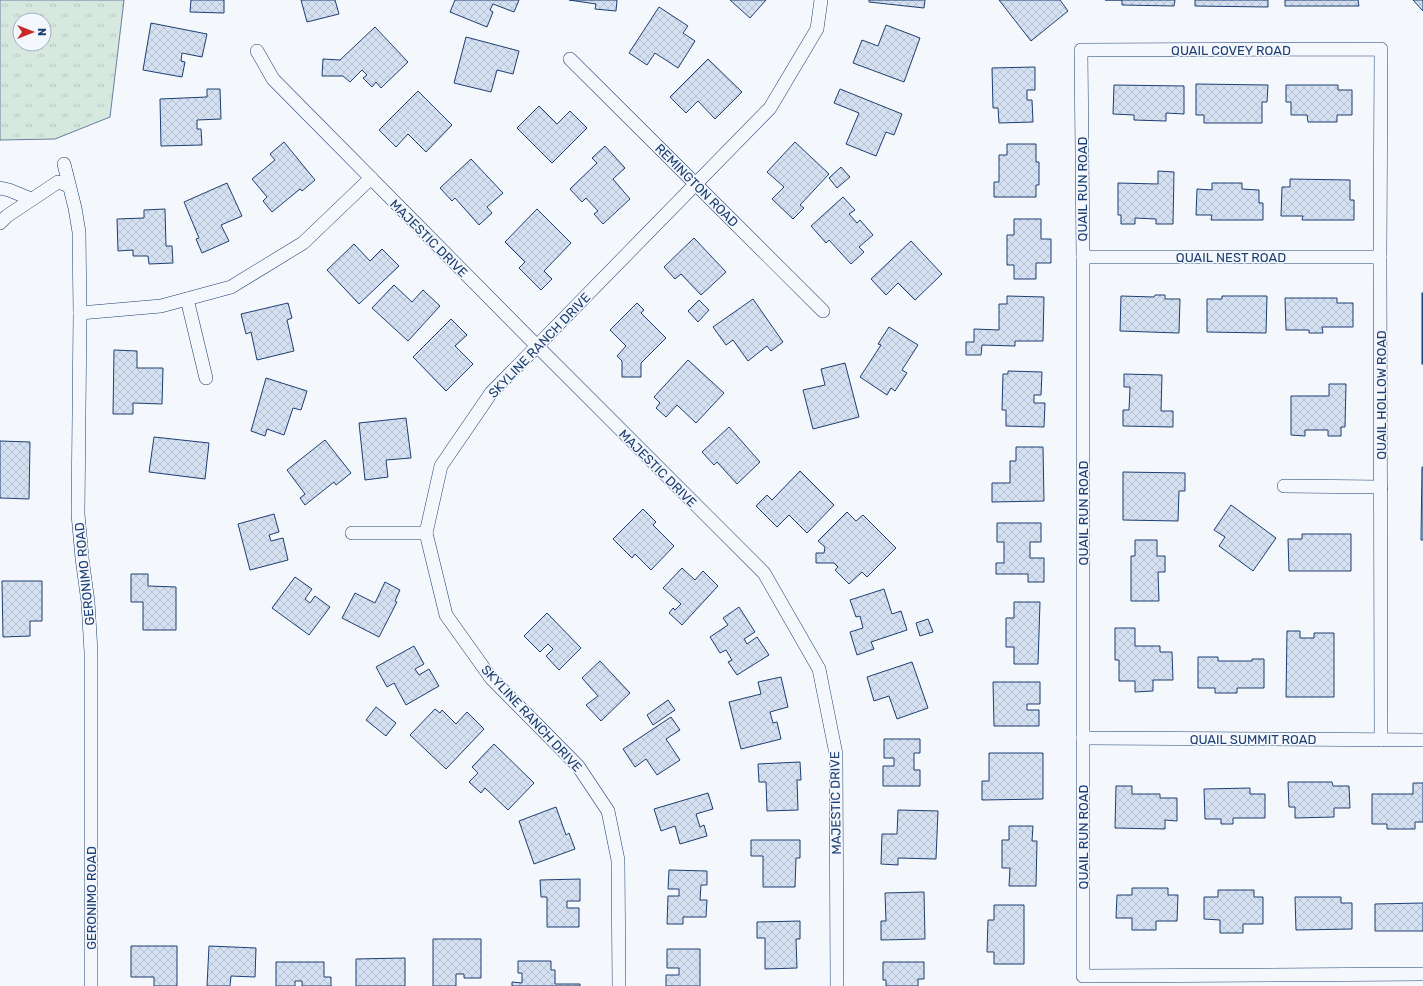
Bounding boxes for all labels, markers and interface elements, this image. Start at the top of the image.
north arrow [12,12,52,52]
text: N [35,28,48,36]
street label: QUAIL COVEY ROAD [1171,43,1291,58]
street label: QUAIL RUN ROAD [1075,137,1090,241]
street label: REMINGTON ROAD [652,141,741,230]
street label: MAJESTIC DRIVE [387,197,471,280]
street label: QUAIL NEST ROAD [1176,250,1286,265]
street label: SKYLINE RANCH DRIVE [485,290,593,401]
street label: QUAIL HOLLOW ROAD [1374,330,1389,460]
street label: MAJESTIC DRIVE [616,427,700,510]
street label: QUAIL RUN ROAD [1076,461,1091,565]
street label: GERONIMO ROAD [72,522,97,626]
street label: SKYLINE RANCH DRIVE [478,662,585,775]
street label: QUAIL SUMMIT ROAD [1190,732,1316,747]
street label: MAJESTIC DRIVE [827,751,844,855]
street label: QUAIL RUN ROAD [1076,785,1091,889]
street label: GERONIMO ROAD [84,846,99,950]

